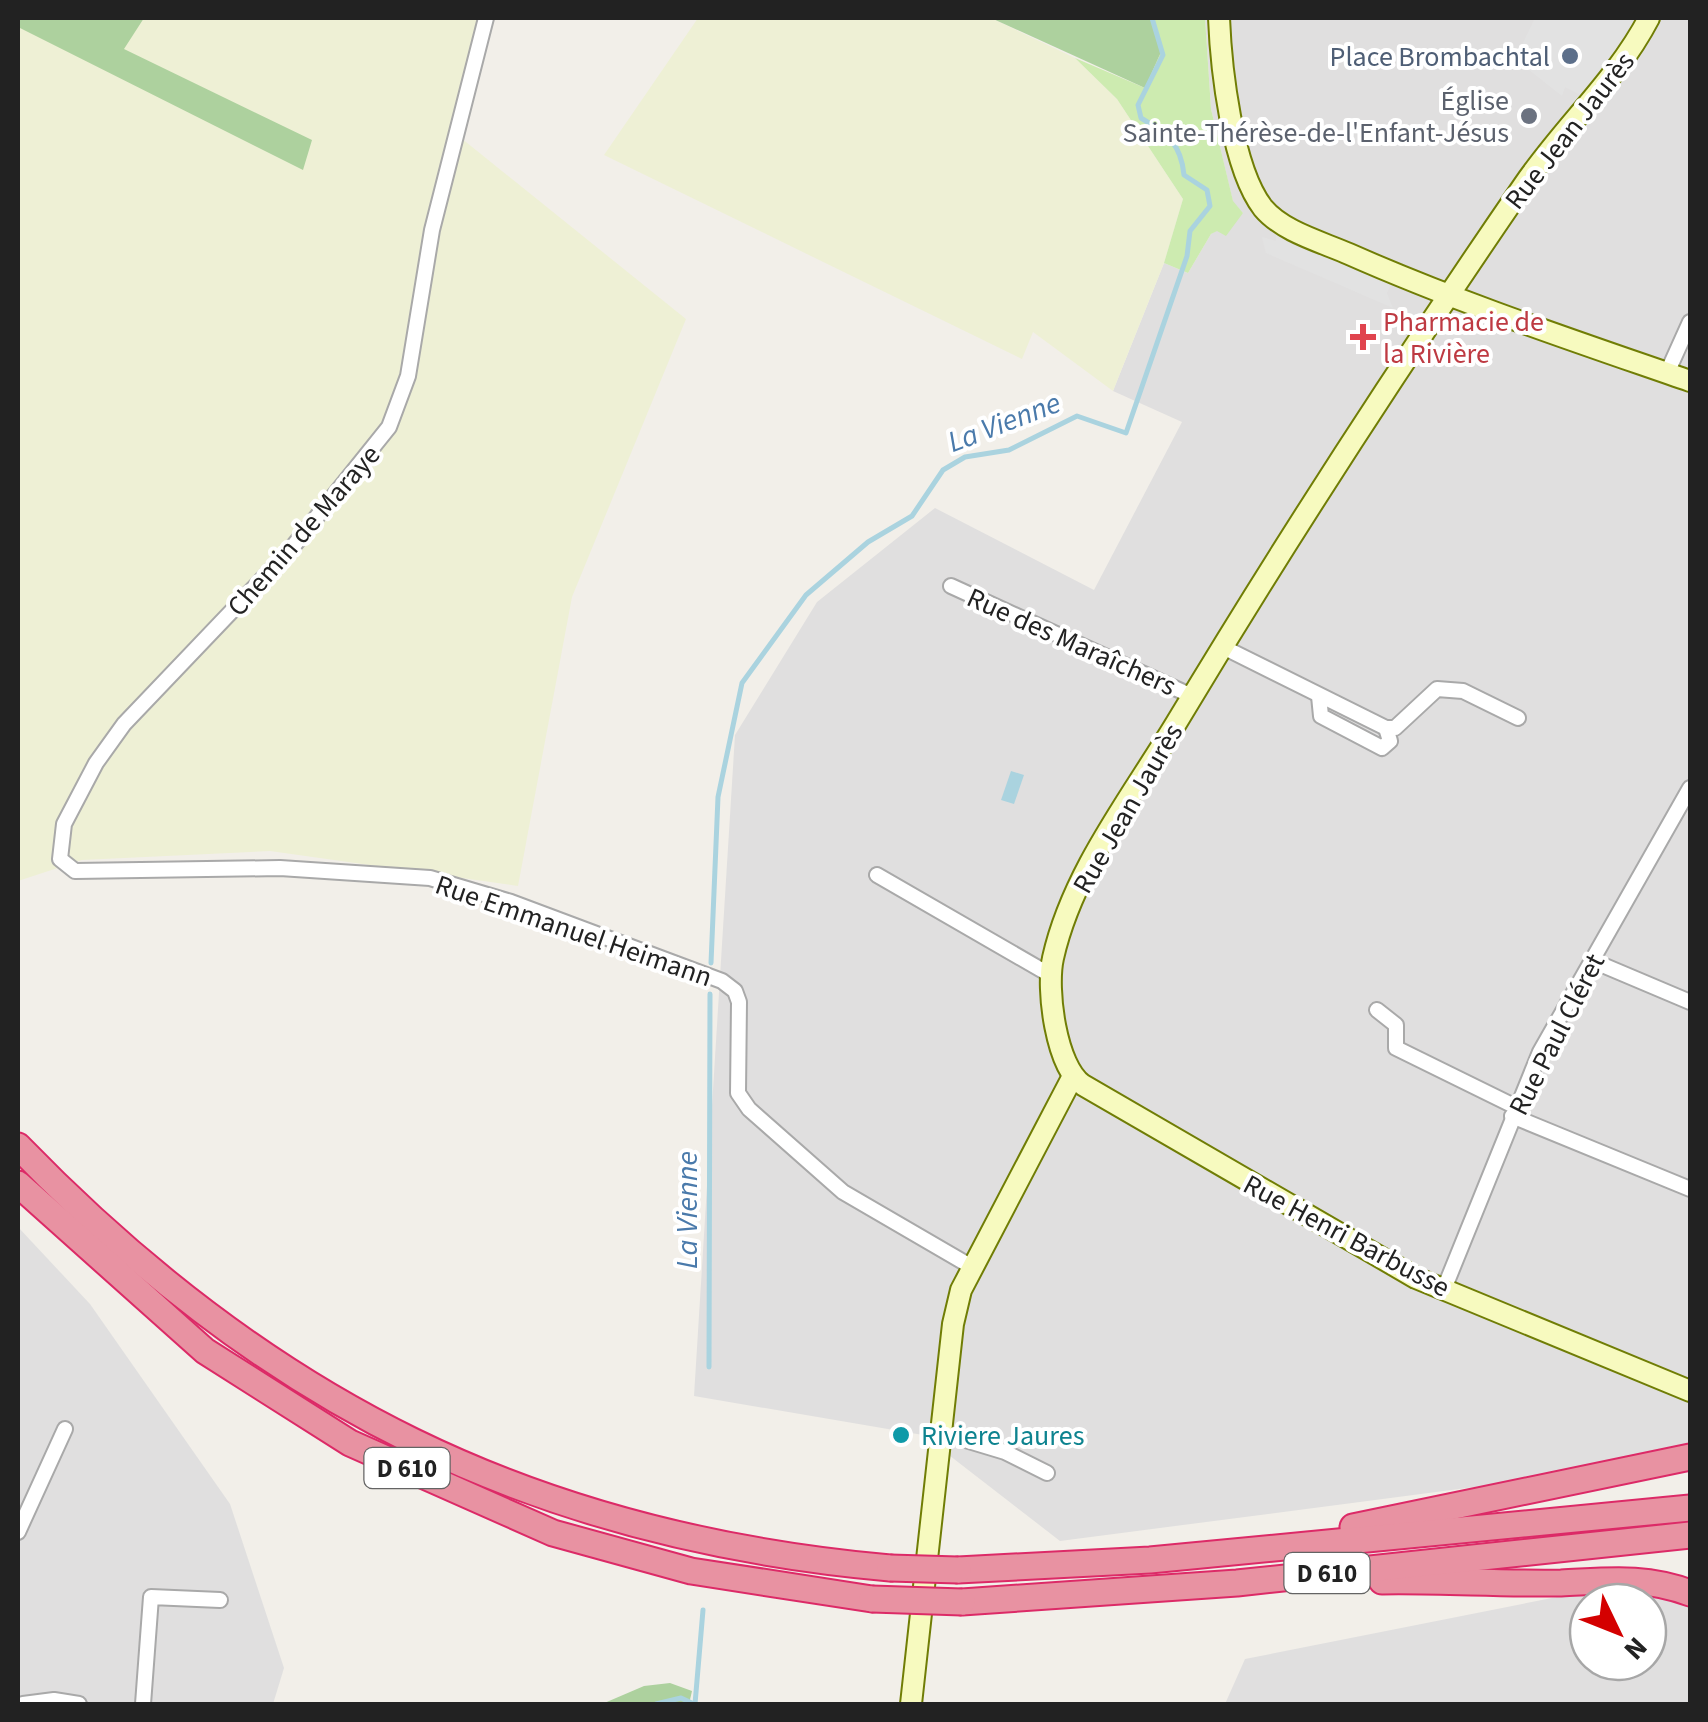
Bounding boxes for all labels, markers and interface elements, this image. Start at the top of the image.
place label: Place Brombachtal [1330,37,1550,77]
street label: Rue Jean Jaurès [1495,43,1644,218]
marker: Place Brombachtal [1559,45,1581,67]
place label: Église Sainte-Thérèse-de-l'Enfant-Jésus [1123,81,1509,153]
marker: Église Sainte-Thérèse-de-l'Enfant-Jésus [1518,105,1540,127]
place label: Pharmacie de la Rivière [1383,302,1544,374]
marker: Pharmacie de la Rivière [1352,326,1374,348]
water label: La Vienne [941,381,1067,464]
street label: Chemin de Maraye [218,436,390,625]
street label: Rue des Maraîchers [961,578,1183,706]
street label: Rue Jean Jaurès [1063,716,1193,901]
street label: Rue Emmanuel Heimann [430,865,717,997]
street label: Rue Paul Cléret [1499,946,1615,1122]
water label: La Vienne [666,1151,709,1269]
street label: Rue Henri Barbusse [1236,1165,1457,1307]
place label: Riviere Jaures [921,1416,1084,1456]
marker: Riviere Jaures [890,1424,912,1446]
road number: D 610 [364,1448,450,1488]
road number: D 610 [1284,1553,1370,1593]
north arrow [1568,1582,1668,1682]
text: N [1615,1628,1657,1669]

